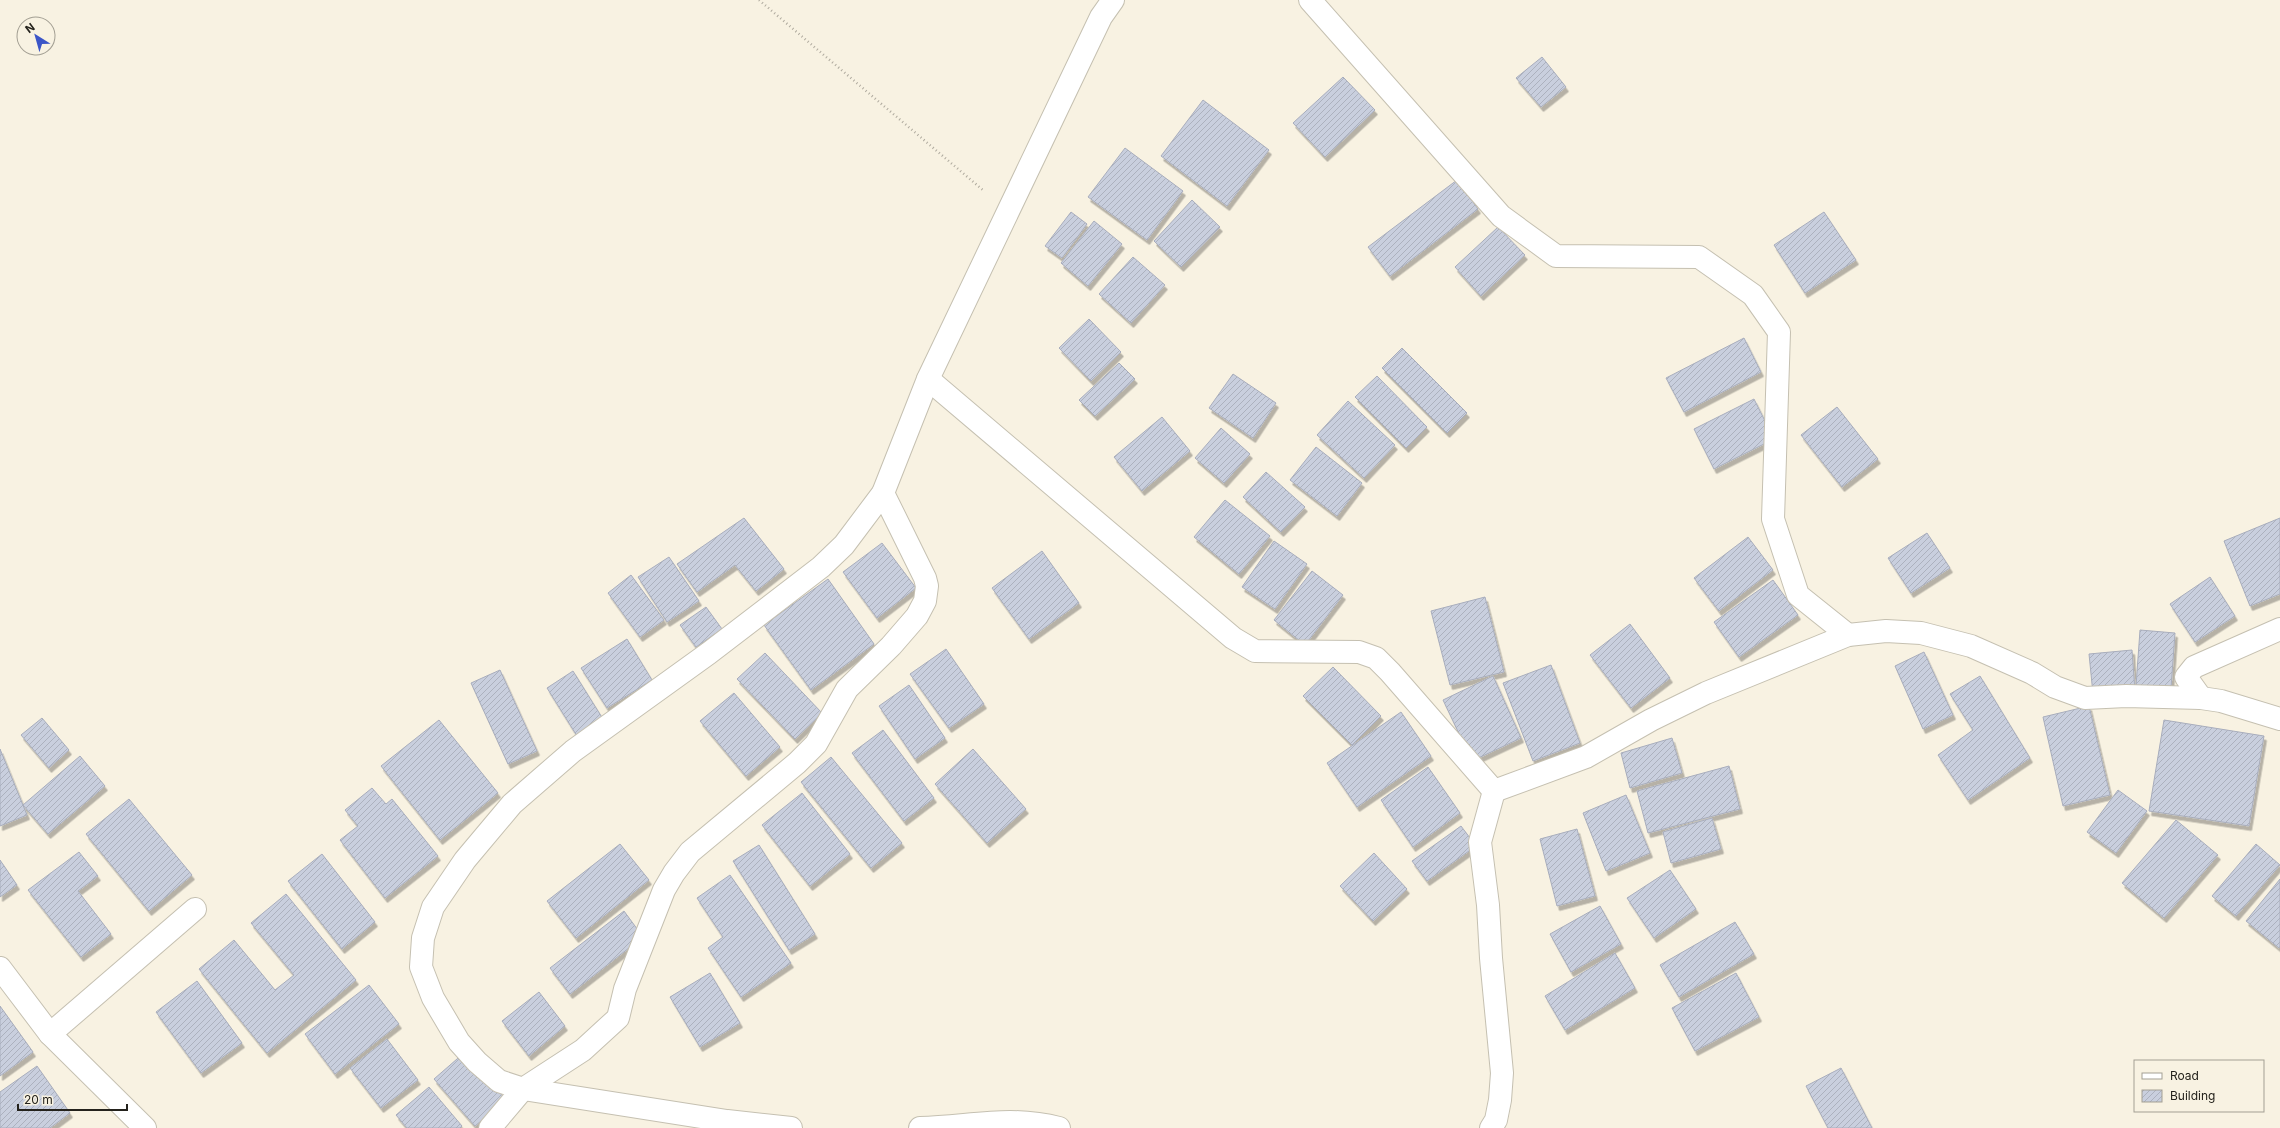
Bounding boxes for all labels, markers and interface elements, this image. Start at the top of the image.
north arrow [16,16,56,56]
text: N [22,20,38,36]
legend [2134,1060,2264,1112]
text: Road [2170,1068,2199,1083]
scale bar [18,1086,127,1112]
text: Building [2170,1088,2215,1103]
text: 20 m [24,1092,53,1107]

